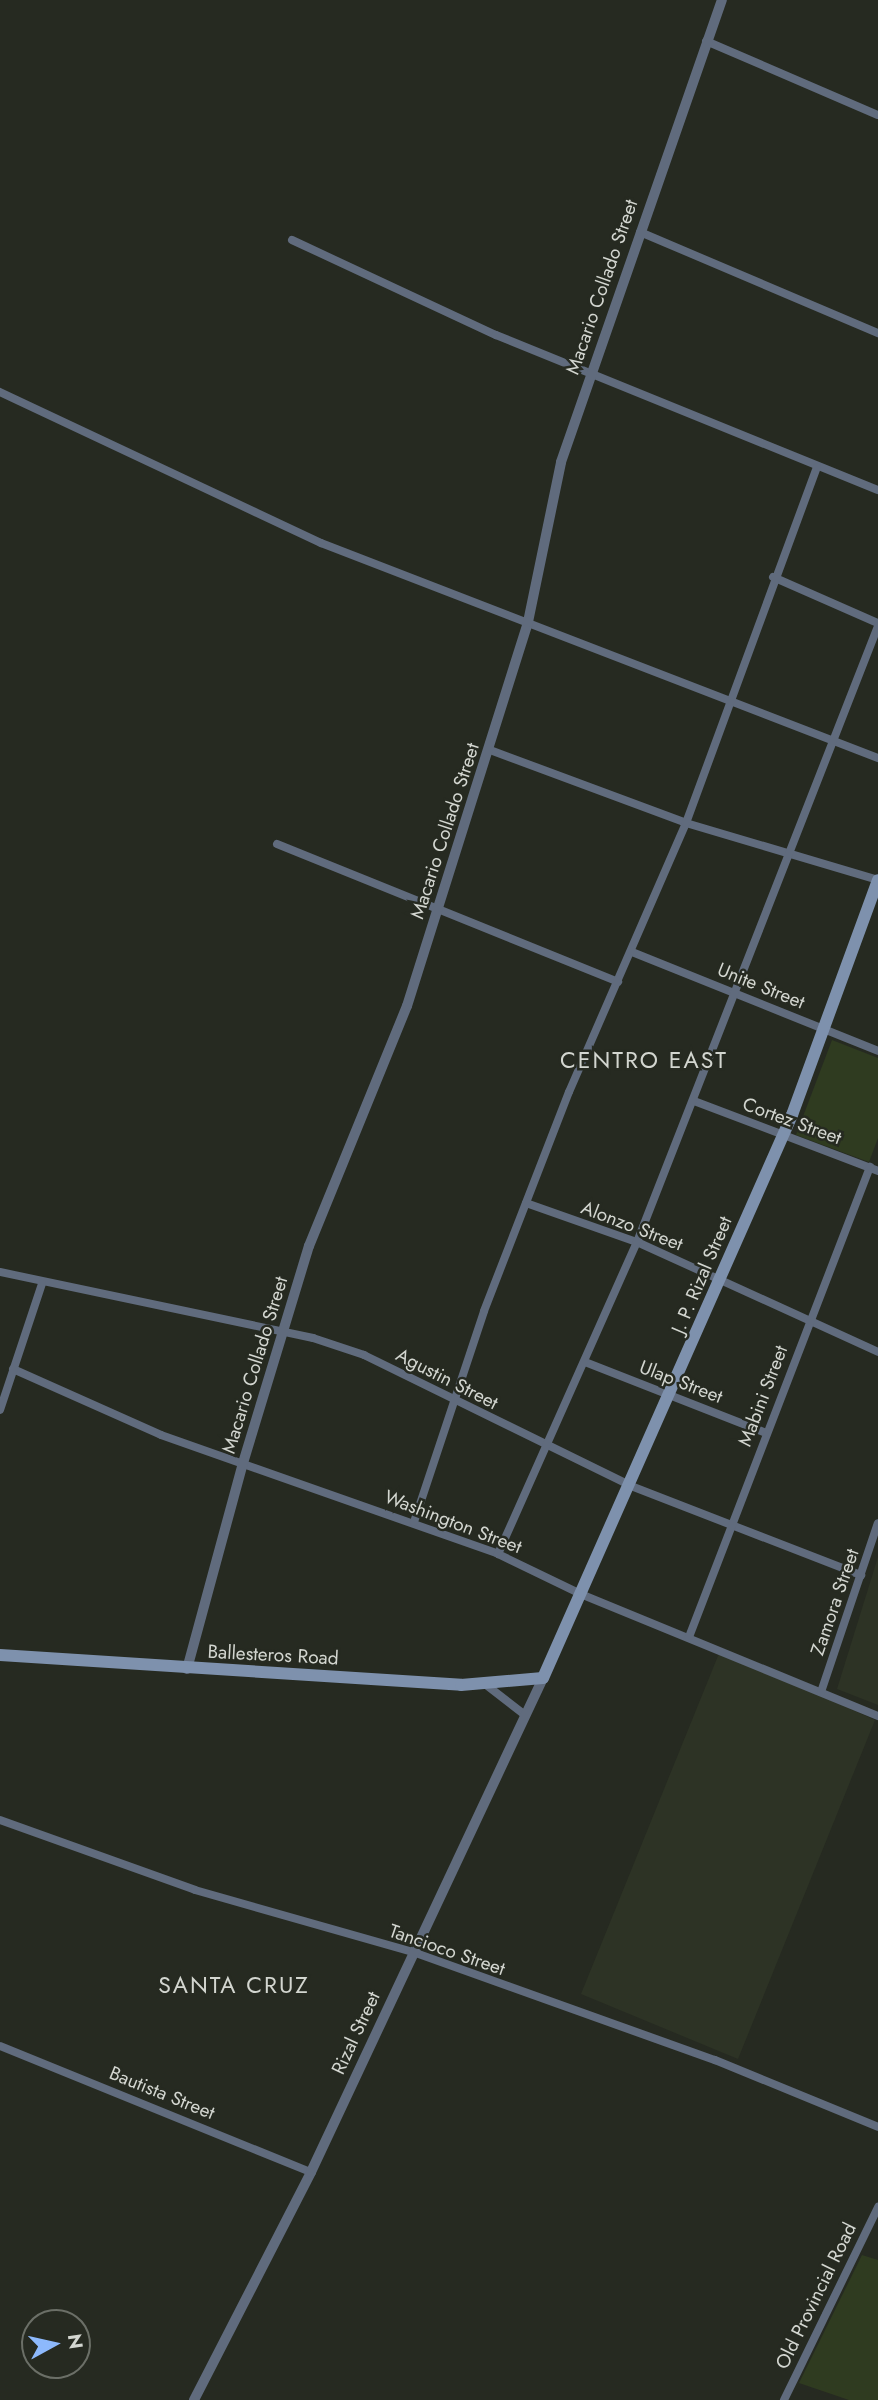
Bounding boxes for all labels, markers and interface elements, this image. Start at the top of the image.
street label: Macario Collado Street [561,196,643,378]
street label: Macario Collado Street [406,740,484,922]
street label: Unite Street [714,958,808,1014]
district label: CENTRO EAST [561,1046,727,1074]
street label: Cortez Street [739,1093,845,1149]
street label: Alonzo Street [578,1196,686,1256]
street label: J. P. Rizal Street [667,1213,737,1337]
street label: Macario Collado Street [217,1274,293,1456]
street label: Mabini Street [733,1342,793,1450]
street label: Agustin Street [392,1344,502,1414]
street label: Ulap Street [636,1356,726,1408]
street label: Washington Street [381,1485,525,1559]
street label: Zamora Street [806,1546,864,1658]
street label: Ballesteros Road [207,1640,339,1670]
street label: Tancioco Street [386,1920,508,1980]
district label: SANTA CRUZ [159,1971,309,1999]
street label: Rizal Street [327,1988,385,2078]
street label: Bautista Street [106,2062,218,2124]
street label: Old Provincial Road [771,2219,861,2373]
north arrow [21,2309,91,2379]
text: N [61,2332,90,2351]

